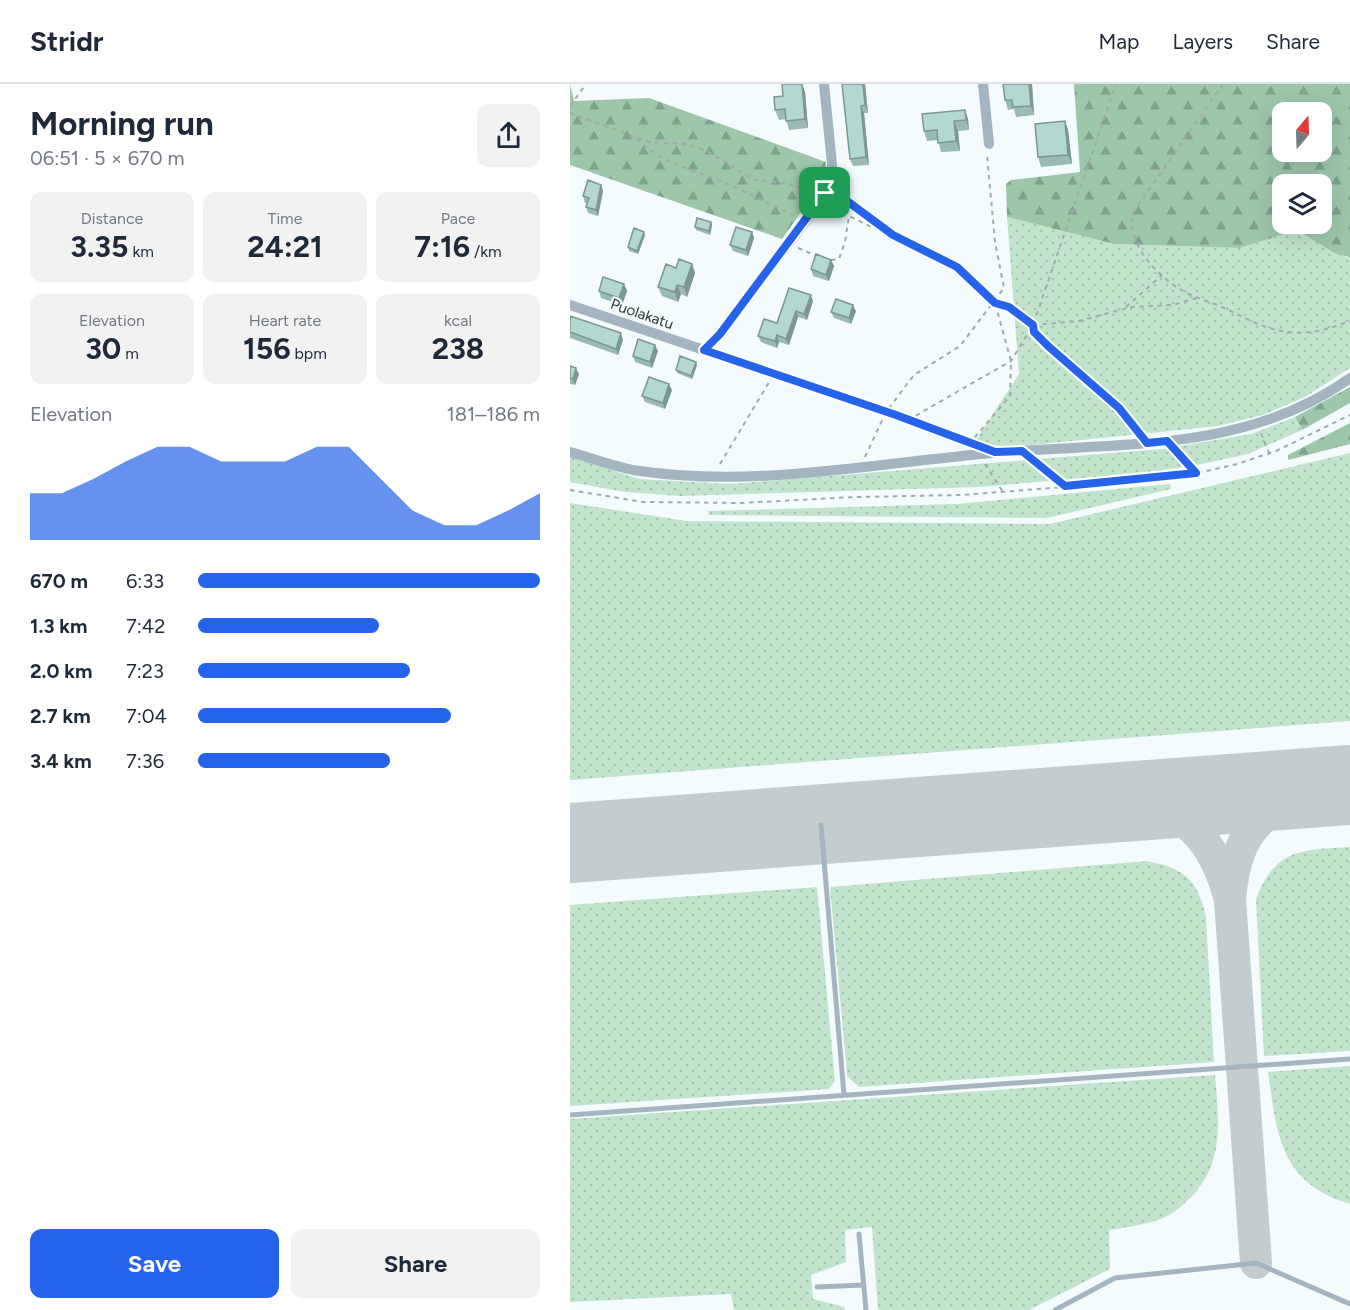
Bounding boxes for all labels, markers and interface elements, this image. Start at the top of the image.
text: Stridr [30,24,103,58]
text: Map [1099,29,1139,54]
text: Layers [1172,29,1233,54]
text: Share [1266,29,1320,54]
north arrow [1272,102,1332,162]
map controls [1272,102,1332,234]
text: Morning run [30,104,214,143]
button: share [477,104,540,167]
text: 06:51 · 5 × 670 m [30,146,185,170]
pin [799,167,850,218]
button: layers [1272,174,1332,234]
icon: arrive [808,176,841,209]
text: Distance [81,209,143,228]
text: Time [268,209,302,228]
text: Pace [441,209,475,228]
text: 3.35 [70,228,128,265]
text: 24:21 [247,228,323,265]
text: 7:16 [414,228,470,265]
text: km [128,242,154,261]
text: /km [470,242,502,261]
street label: Puolakatu [608,295,676,333]
text: Elevation [79,311,145,330]
text: Heart rate [249,311,321,330]
text: kcal [444,311,472,330]
text: 30 [85,330,121,367]
text: 156 [243,330,291,367]
text: 238 [432,330,484,367]
text: m [121,344,139,363]
text: bpm [291,344,327,363]
text: Elevation [30,402,112,426]
text: 181–186 m [446,402,540,426]
text: 670 m [30,569,88,593]
text: 6:33 [126,569,164,593]
text: 1.3 km [30,614,87,638]
text: 7:42 [126,614,165,638]
text: 2.0 km [30,659,92,683]
text: 7:23 [126,659,164,683]
text: 2.7 km [30,704,91,728]
text: 7:04 [126,704,167,728]
text: 3.4 km [30,749,92,773]
text: 7:36 [126,749,164,773]
button: Save [30,1229,279,1298]
button: Share [291,1229,540,1298]

